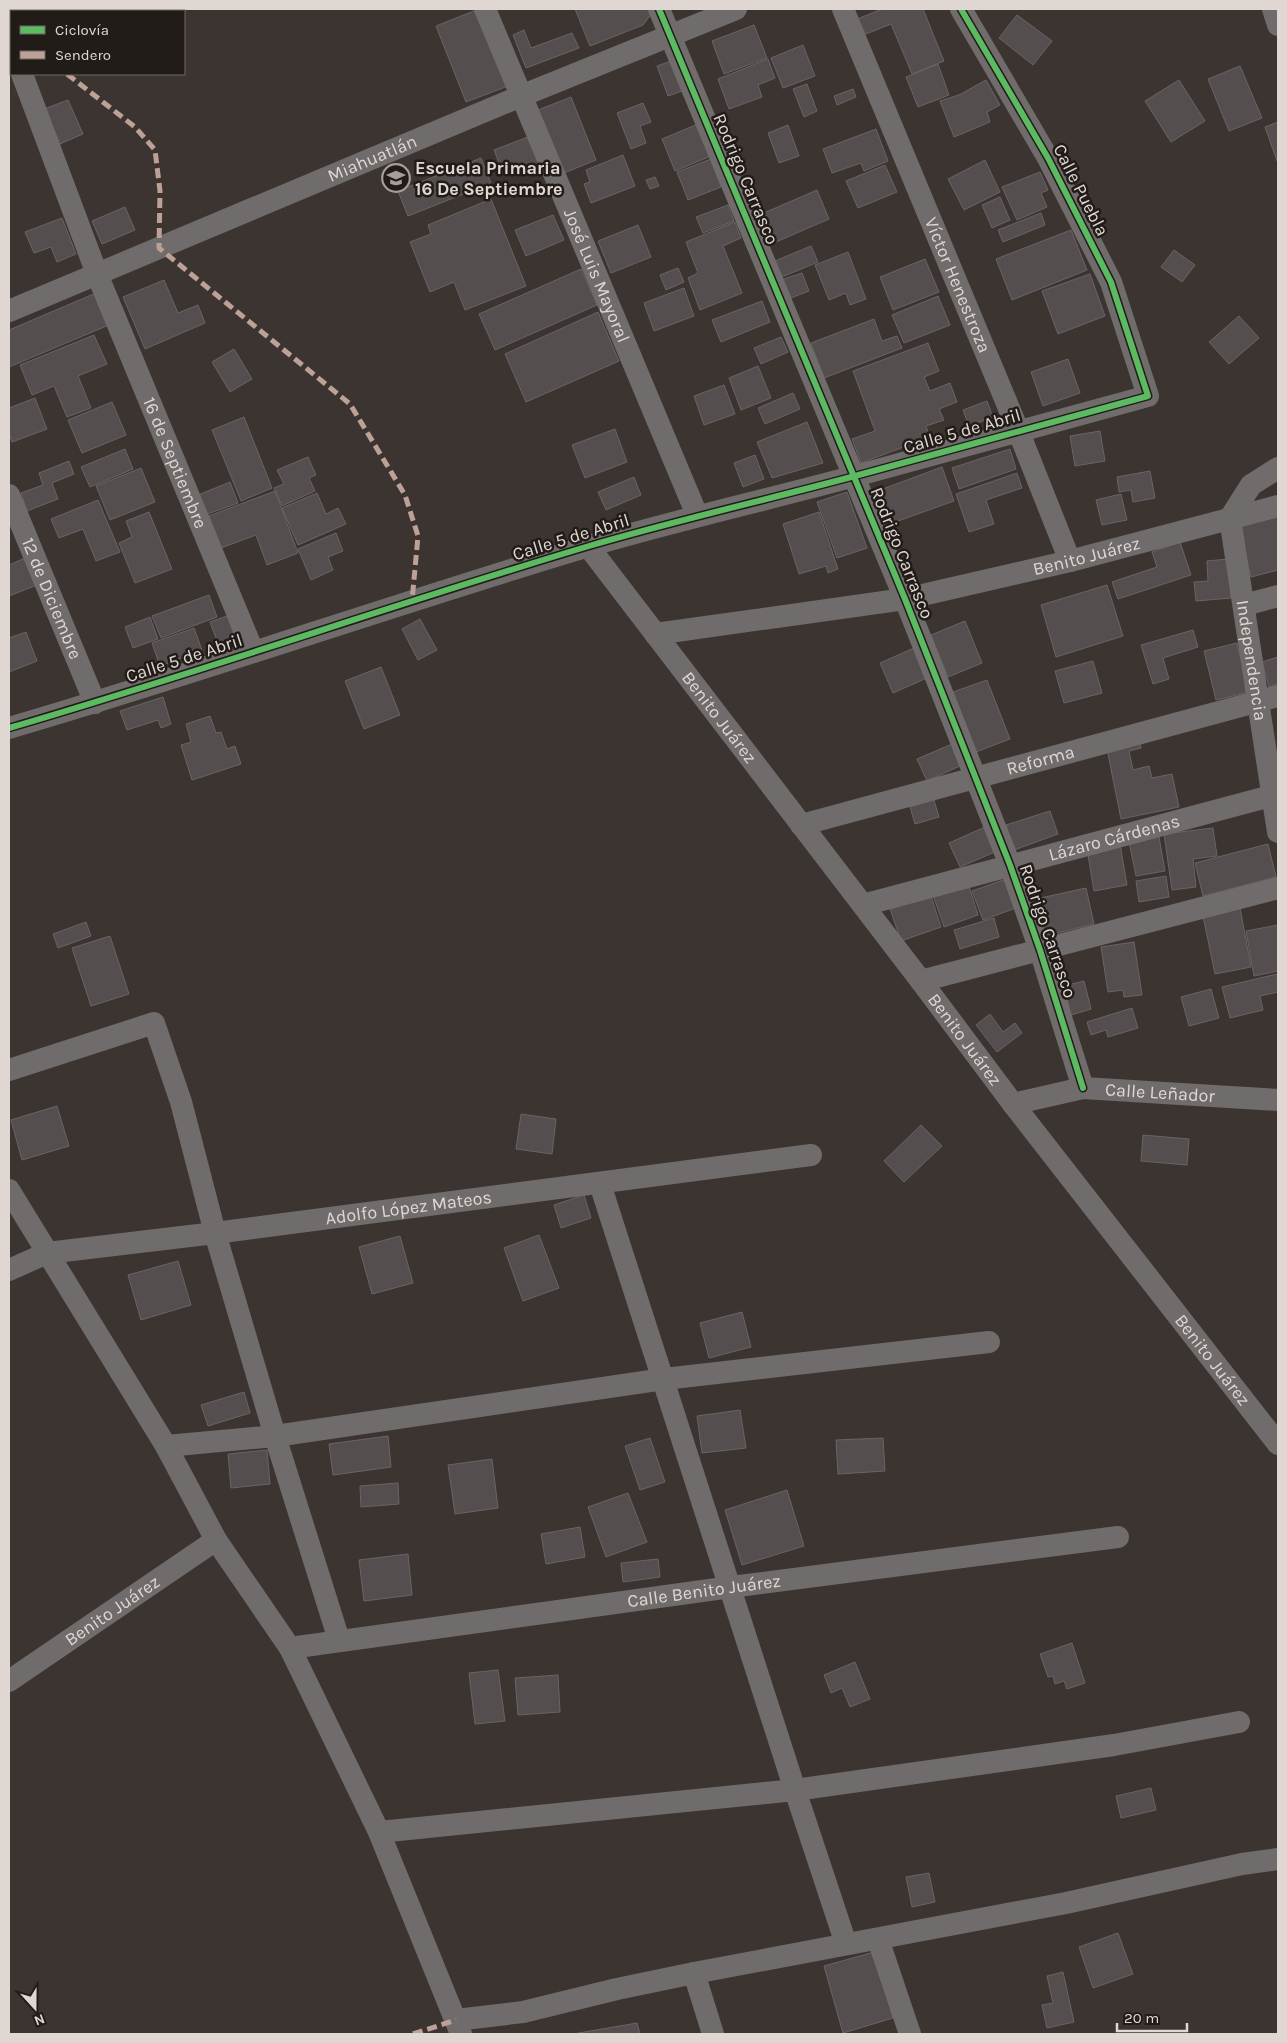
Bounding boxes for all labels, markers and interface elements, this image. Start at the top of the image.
legend [10,10,185,75]
text: Ciclovía [55,21,109,39]
text: Sendero [55,46,111,64]
street label: Rodrigo Carrasco [708,110,784,248]
street label: Miahuatlán [324,130,420,187]
street label: Calle Puebla [1048,140,1114,240]
place label: Escuela Primaria 16 De Septiembre [415,157,563,200]
school or university icon: Escuela Primaria 16 De Septiembre [381,163,411,193]
street label: José Luis Mayoral [559,205,635,346]
street label: Víctor Henestroza [920,214,996,356]
street label: 16 de Septiembre [138,394,212,532]
street label: Calle 5 de Abril [901,404,1023,458]
street label: Rodrigo Carrasco [866,484,938,622]
street label: Calle 5 de Abril [510,509,632,565]
street label: Benito Juárez [1031,532,1143,580]
street label: 12 de Diciembre [17,535,87,662]
street label: Independencia [1232,598,1272,722]
street label: Calle 5 de Abril [123,629,245,687]
street label: Benito Juárez [677,667,761,768]
street label: Reforma [1004,741,1077,780]
street label: Lázaro Cárdenas [1046,810,1182,866]
street label: Rodrigo Carrasco [1015,861,1081,1001]
street label: Benito Juárez [923,989,1007,1090]
street label: Calle Leñador [1104,1078,1216,1107]
street label: Adolfo López Mateos [324,1186,493,1229]
street label: Benito Juárez [1170,1310,1255,1410]
street label: Calle Benito Juárez [626,1570,782,1612]
street label: Benito Juárez [61,1571,164,1651]
north arrow [10,1983,60,2033]
scale bar [1117,2000,1187,2032]
text: 20 m [1124,2009,1159,2027]
text: N [32,2010,47,2029]

